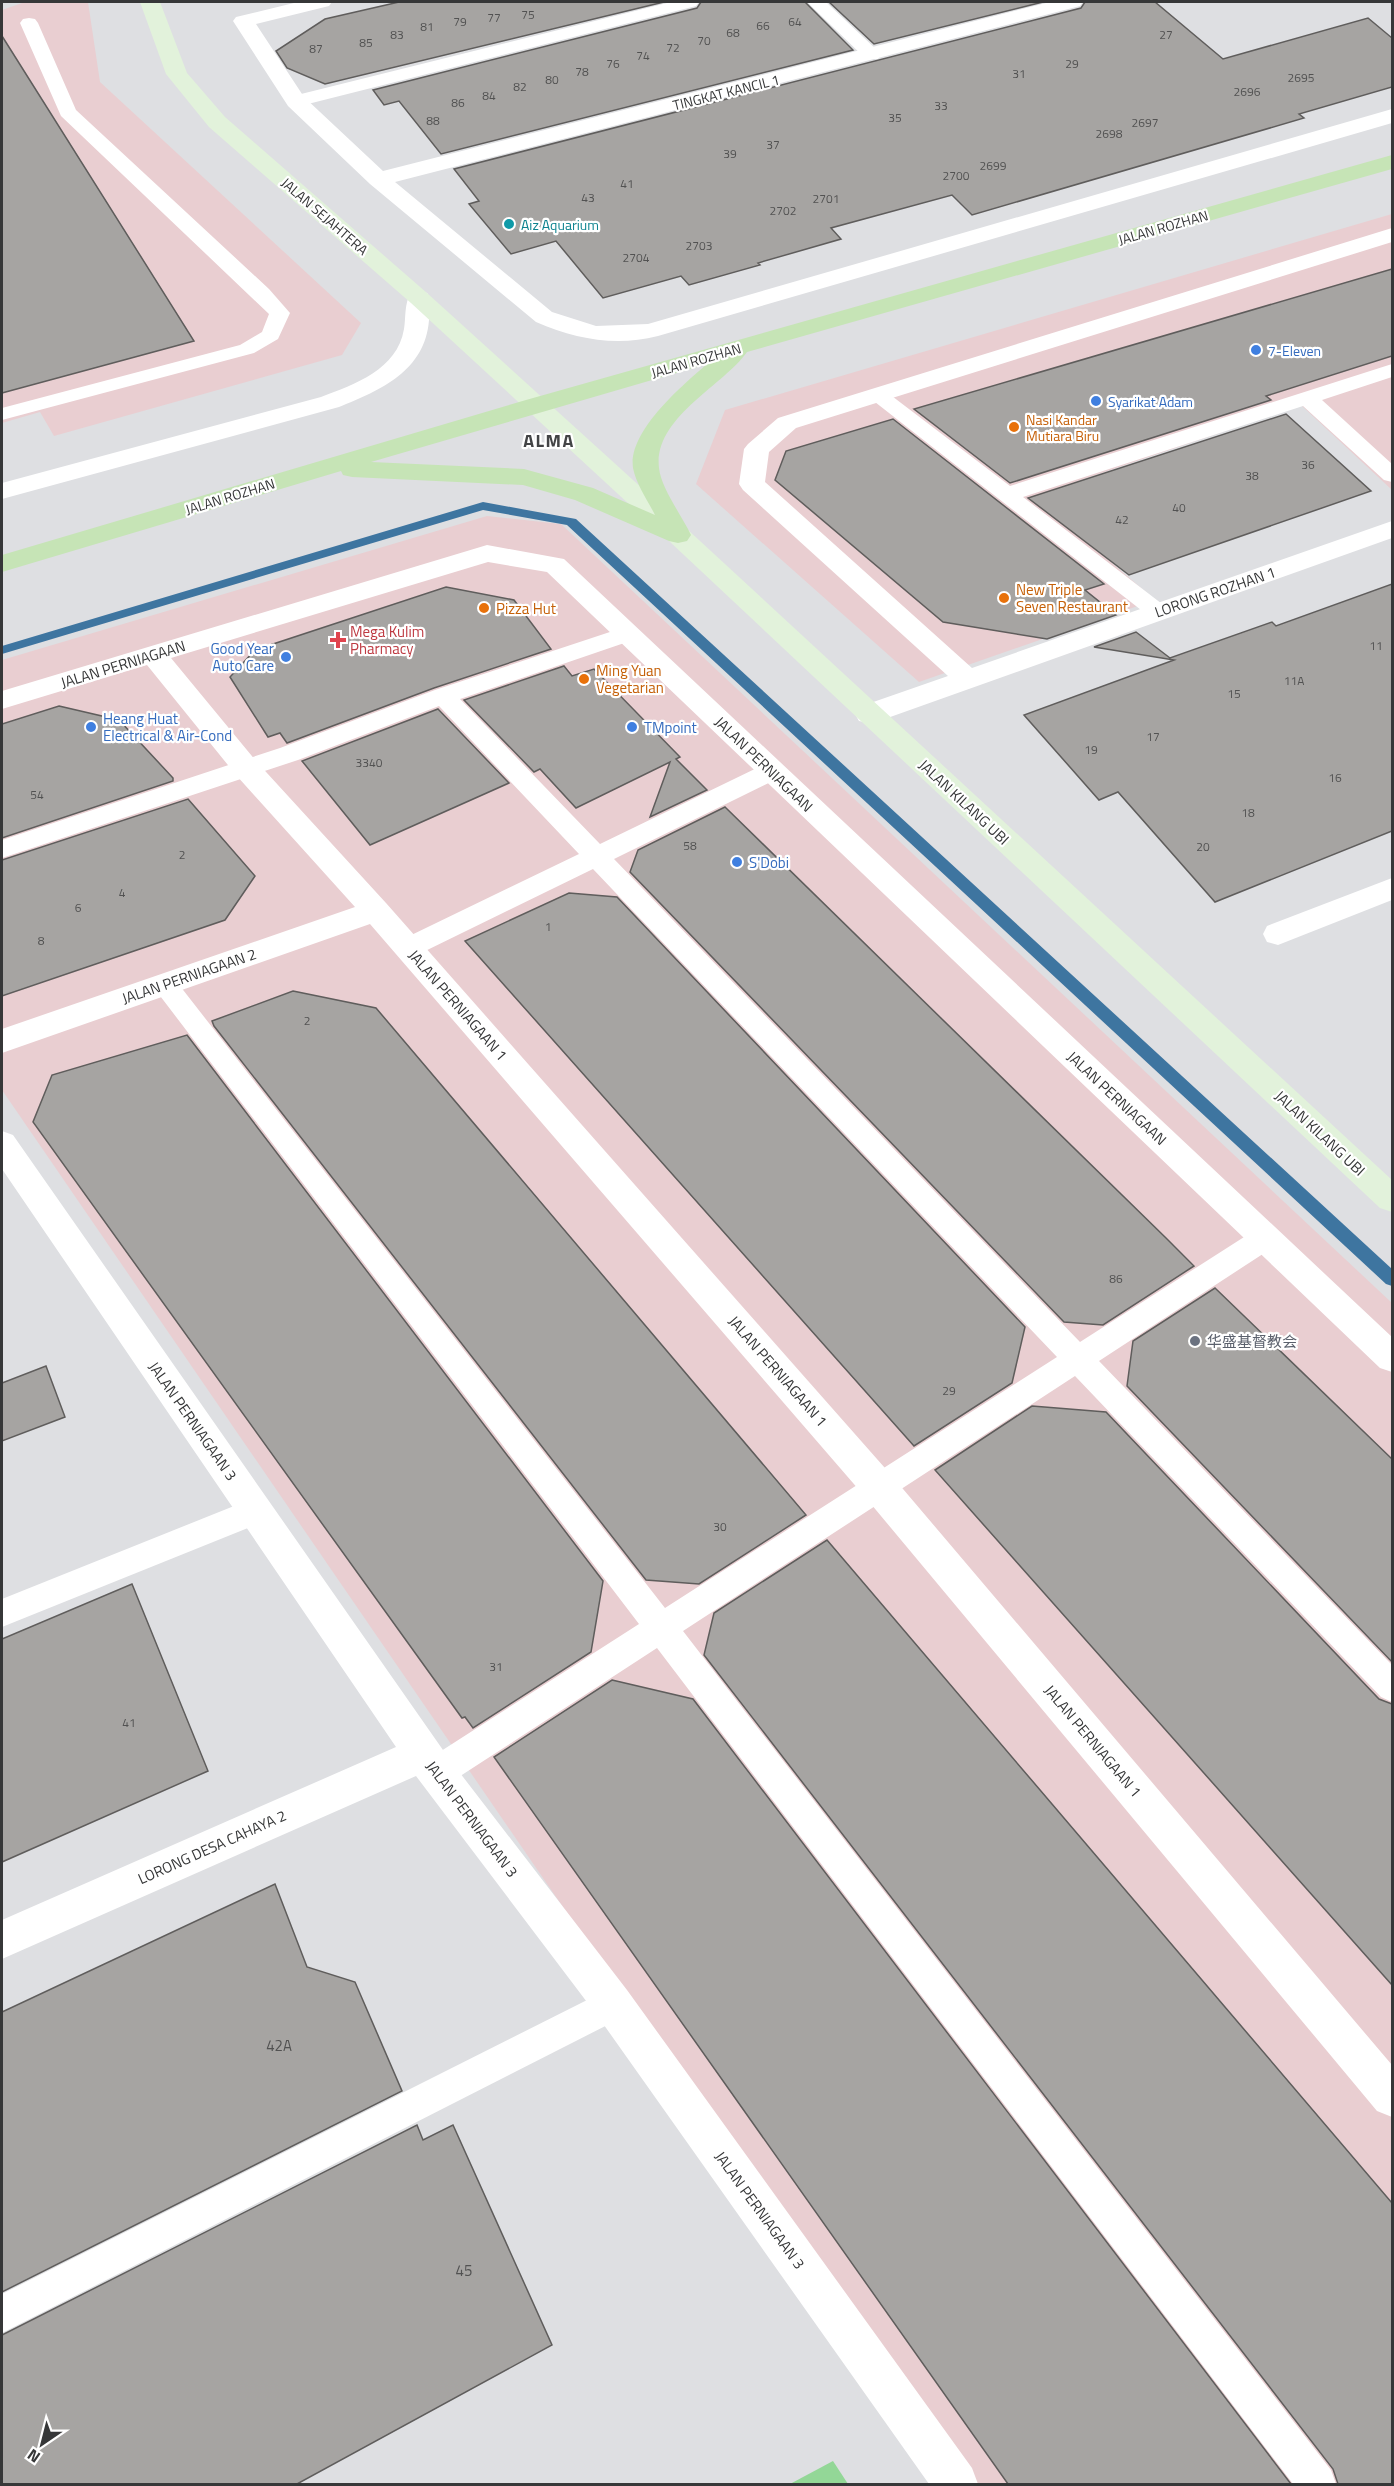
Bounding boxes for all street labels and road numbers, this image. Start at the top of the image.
street label: TINGKAT KANCIL 1 [670,69,782,115]
street label: JALAN SEJAHTERA [277,172,374,260]
street label: JALAN ROZHAN [1116,204,1210,250]
street label: JALAN ROZHAN [649,337,743,383]
street label: JALAN ROZHAN [183,472,277,520]
street label: LORONG ROZHAN 1 [1151,561,1279,623]
street label: JALAN PERNIAGAAN [58,634,188,694]
street label: JALAN PERNIAGAAN [710,711,818,817]
street label: JALAN KILANG UBI [914,754,1014,850]
street label: JALAN PERNIAGAAN 2 [119,942,259,1010]
street label: JALAN PERNIAGAAN 1 [403,944,513,1066]
street label: JALAN PERNIAGAAN [1062,1046,1172,1150]
street label: JALAN KILANG UBI [1270,1085,1370,1181]
street label: JALAN PERNIAGAAN 1 [723,1310,833,1432]
street label: JALAN PERNIAGAAN 3 [143,1357,243,1485]
street label: JALAN PERNIAGAAN 1 [1039,1680,1147,1802]
street label: JALAN PERNIAGAAN 3 [420,1756,524,1882]
street label: LORONG DESA CAHAYA 2 [134,1804,290,1890]
street label: JALAN PERNIAGAAN 3 [709,2146,811,2274]

